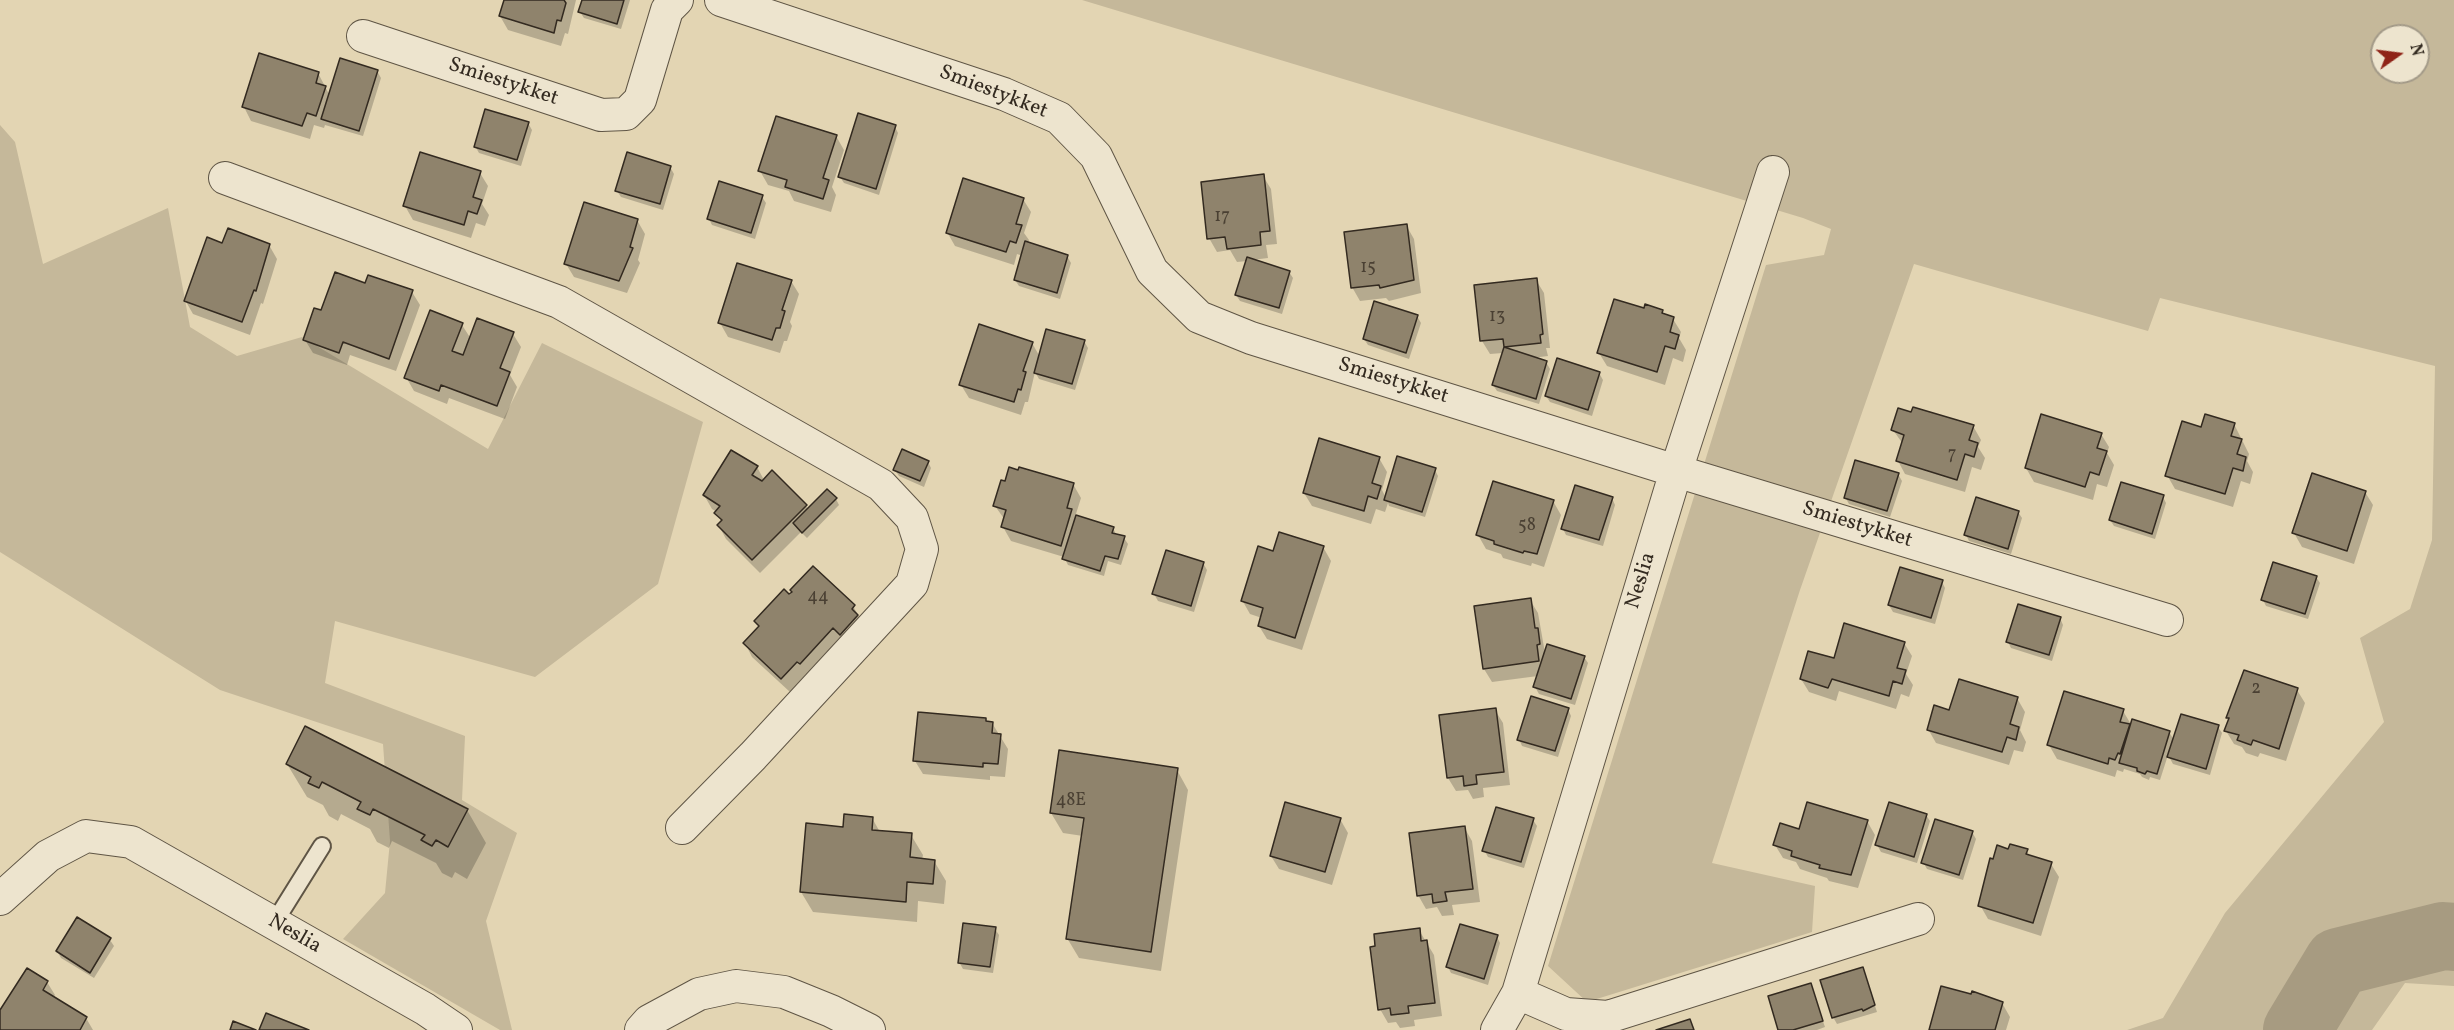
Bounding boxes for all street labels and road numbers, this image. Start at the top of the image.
street label: Smiestykket [445,53,561,113]
street label: Smiestykket [935,61,1051,125]
street label: Smiestykket [1335,353,1451,411]
street label: Smiestykket [1799,497,1915,555]
street label: Neslia [1622,550,1662,612]
street label: Neslia [263,910,325,960]

